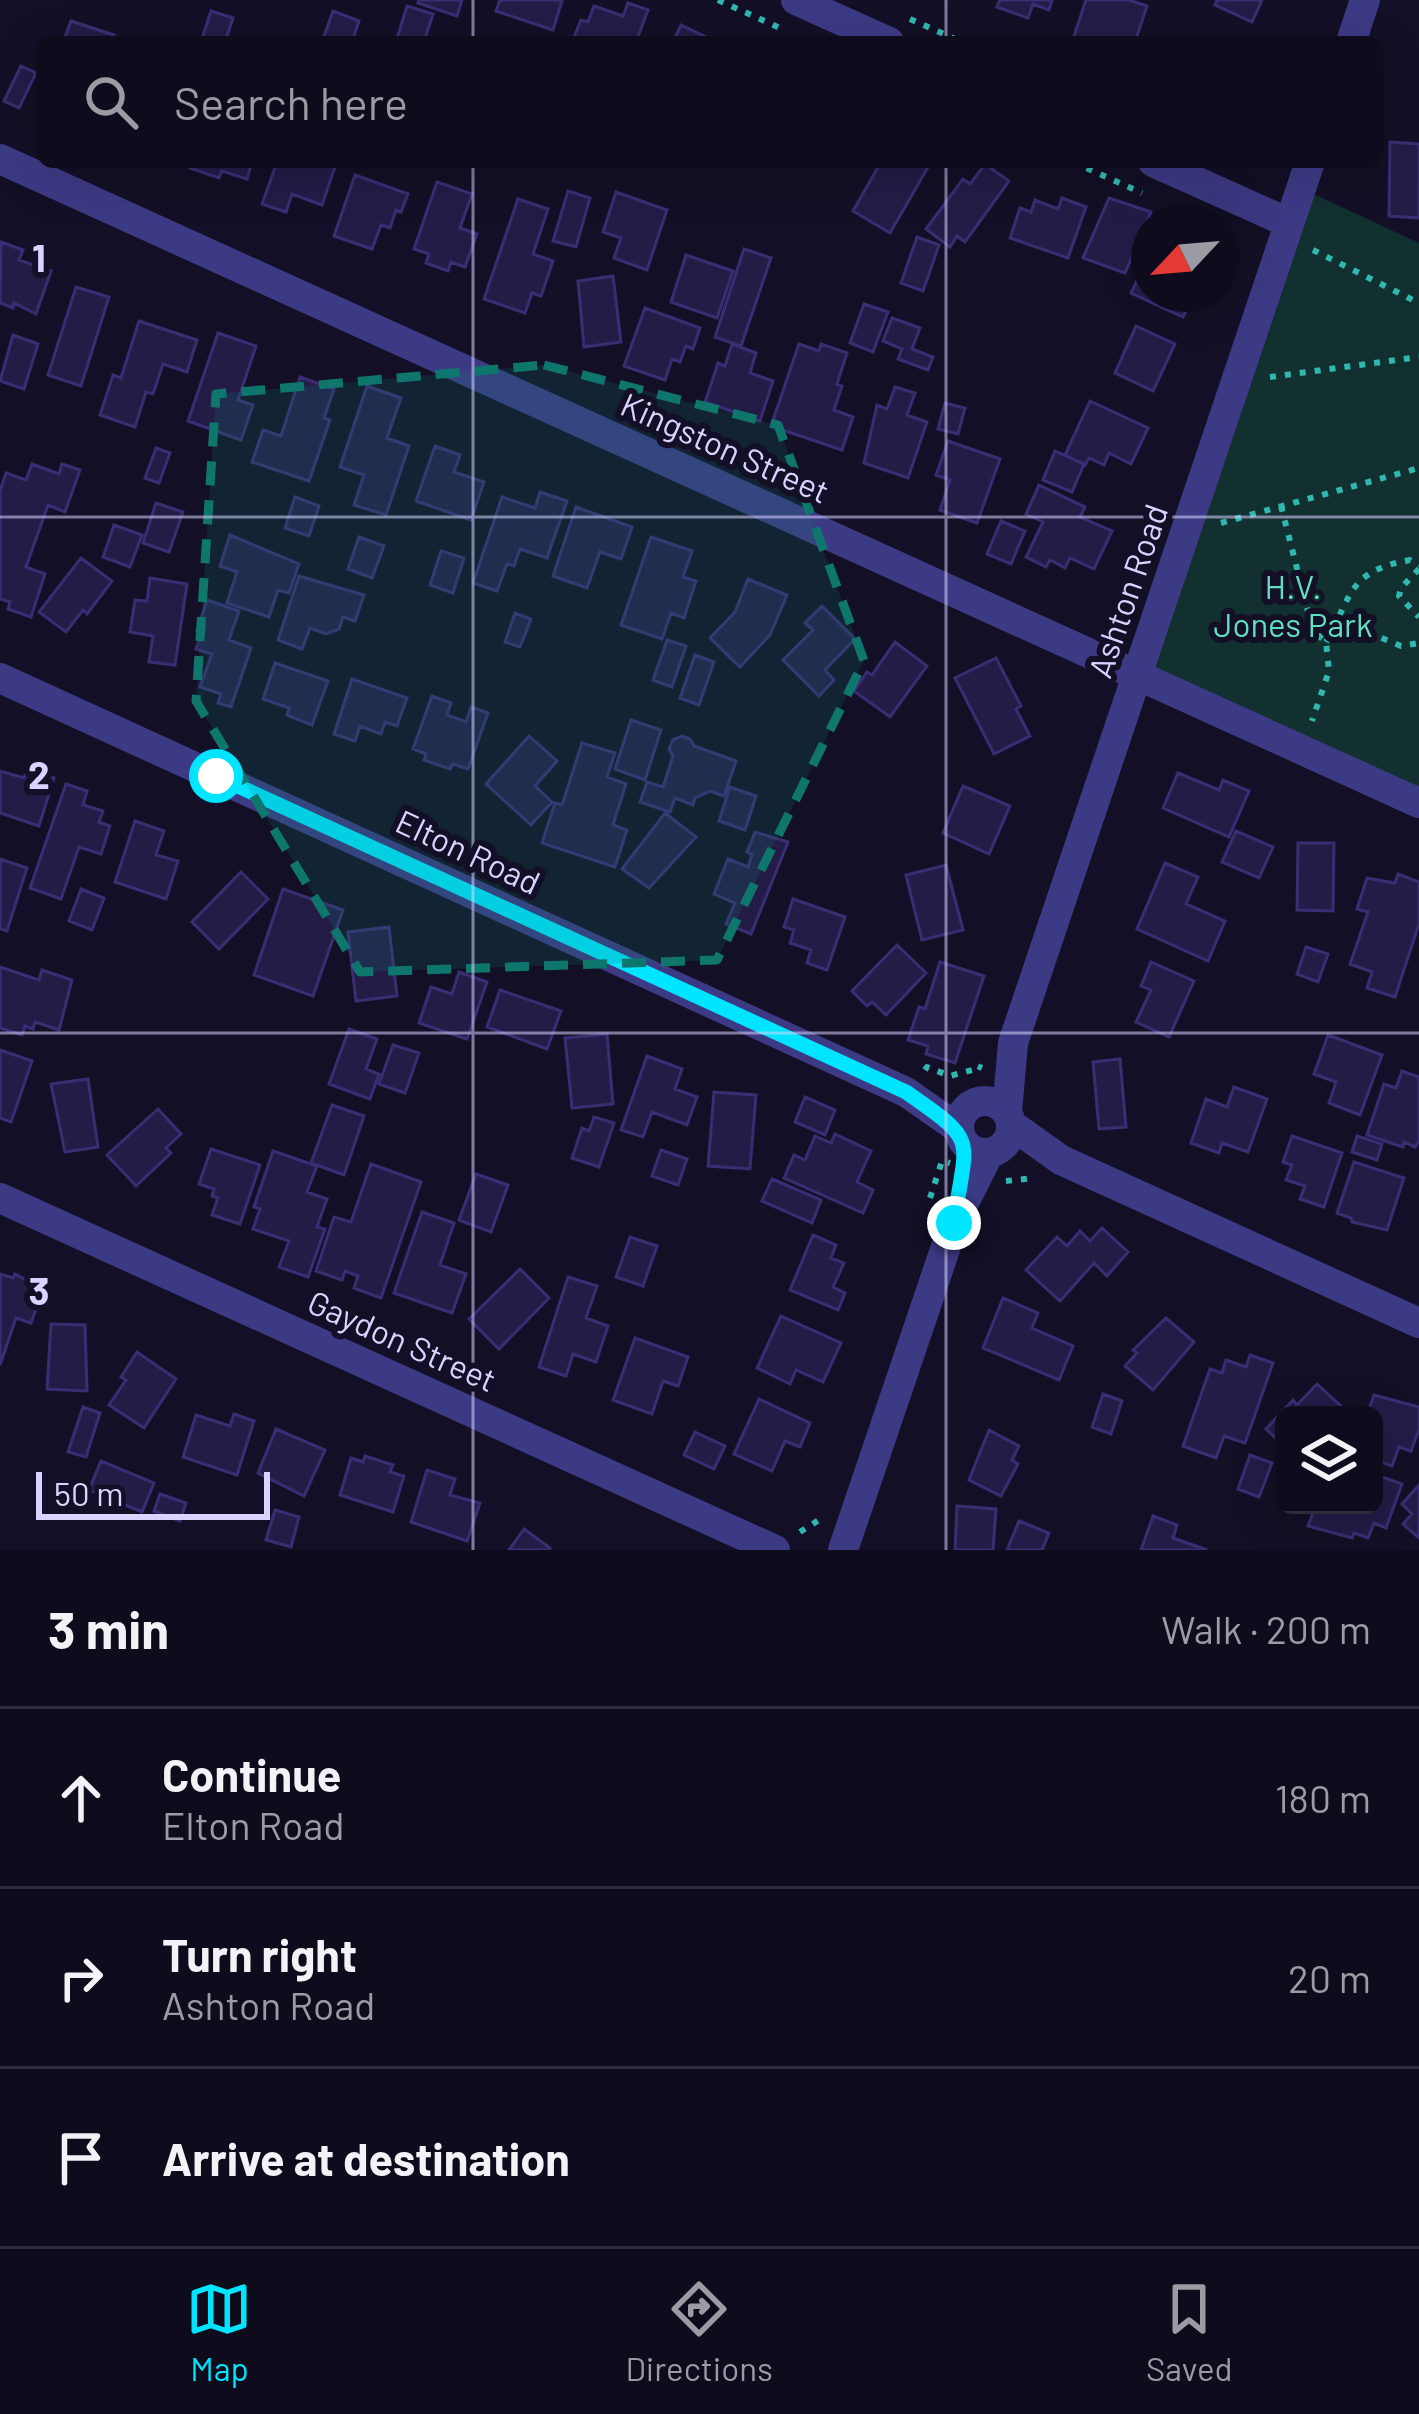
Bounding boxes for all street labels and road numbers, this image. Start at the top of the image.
street label: Kingston Street [615,383,836,511]
street label: Ashton Road [1079,499,1175,683]
street label: Elton Road [390,800,547,902]
street label: Gaydon Street [302,1281,503,1399]

